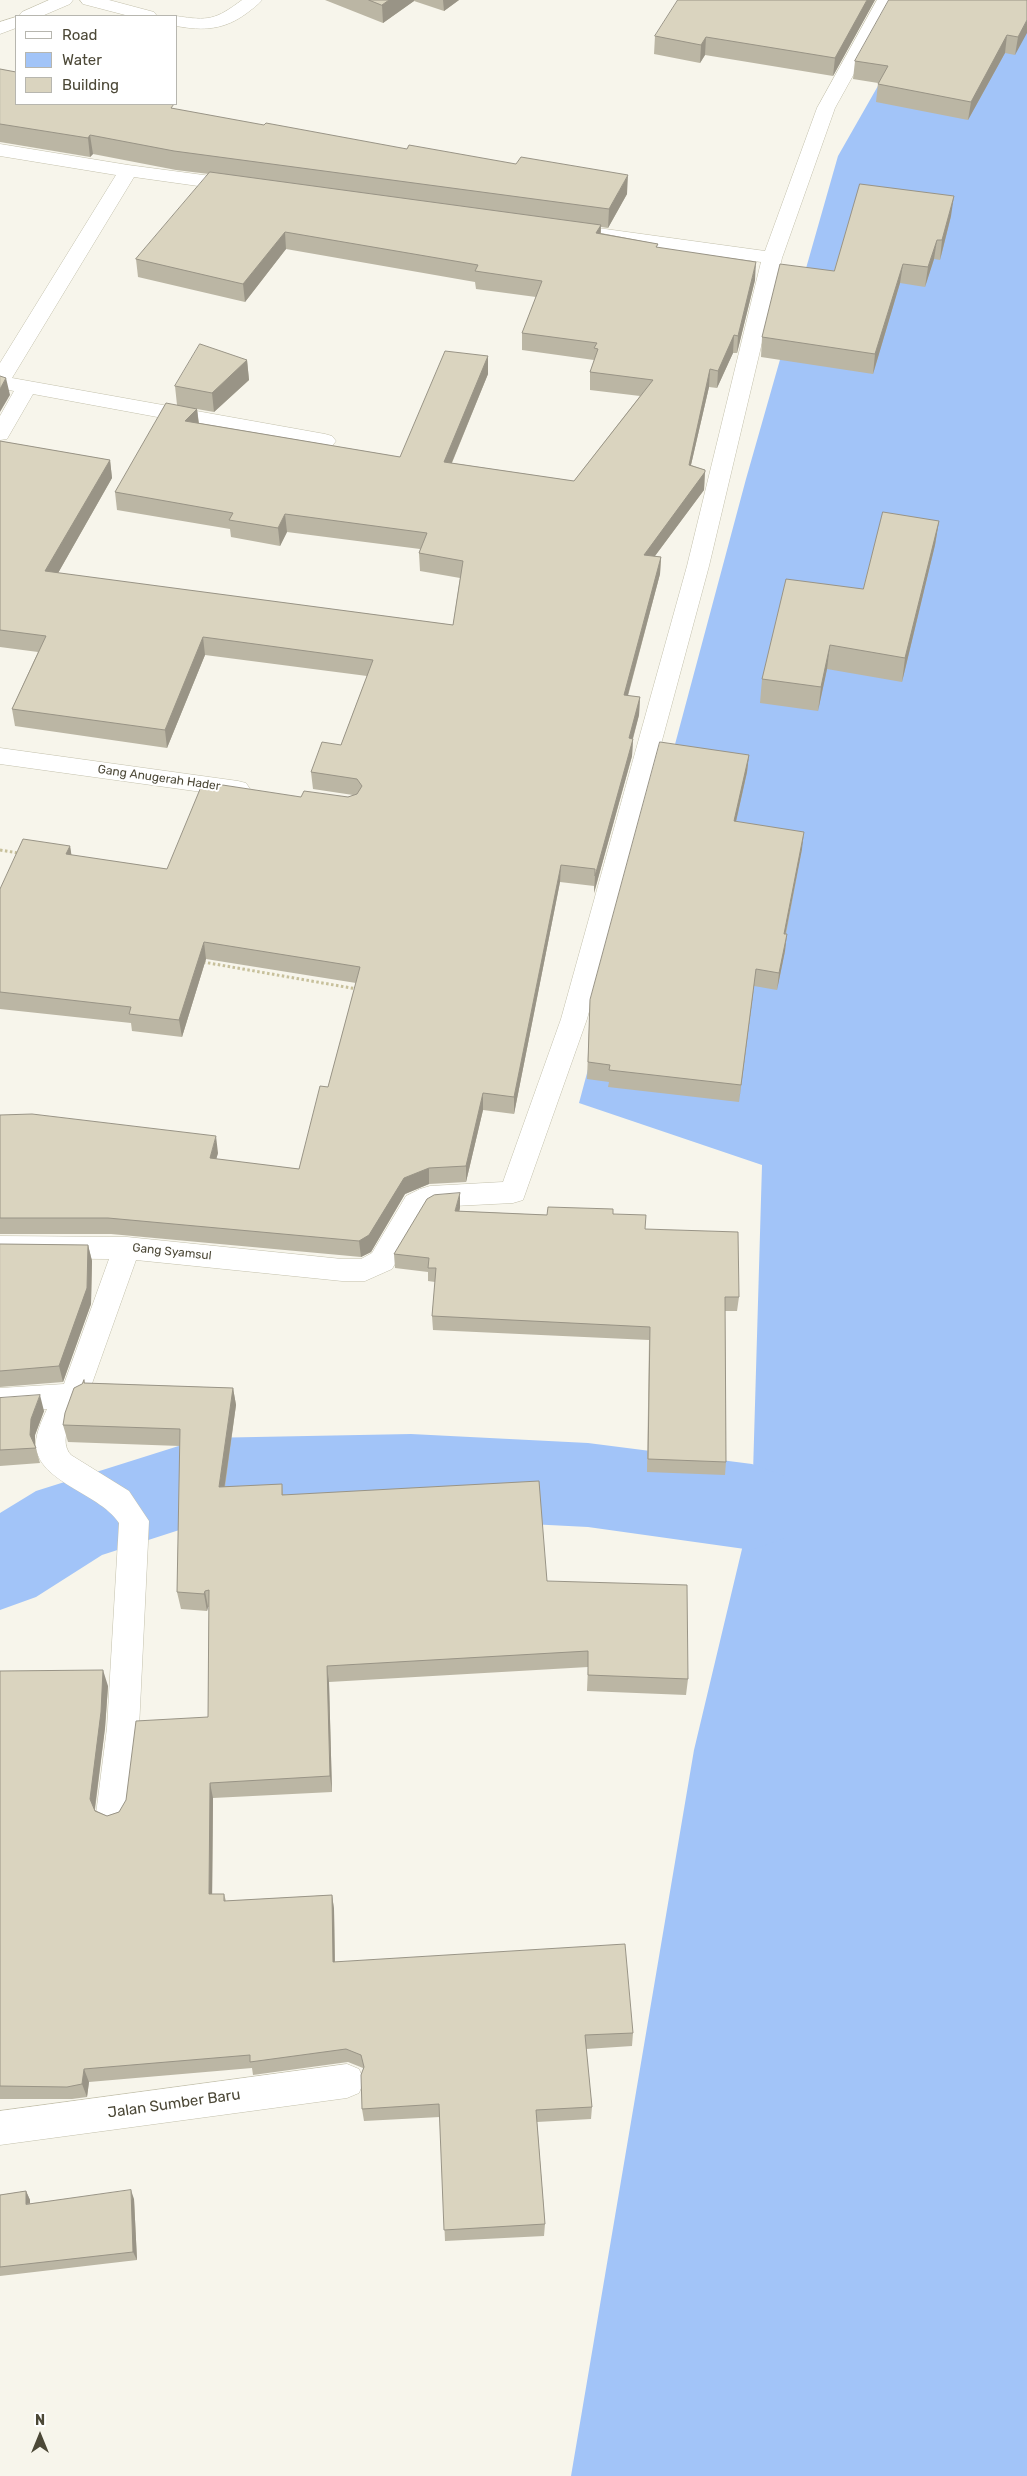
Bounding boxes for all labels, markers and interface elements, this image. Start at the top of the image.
legend [15,15,178,105]
text: Road [62,26,98,44]
text: Water [62,51,102,69]
text: Building [62,76,119,94]
street label: Gang Anugerah Hader [97,762,221,794]
street label: Gang Syamsul [132,1241,212,1263]
street label: Jalan Sumber Baru [106,2086,242,2122]
north arrow [15,2411,65,2461]
text: N [35,2412,45,2429]

